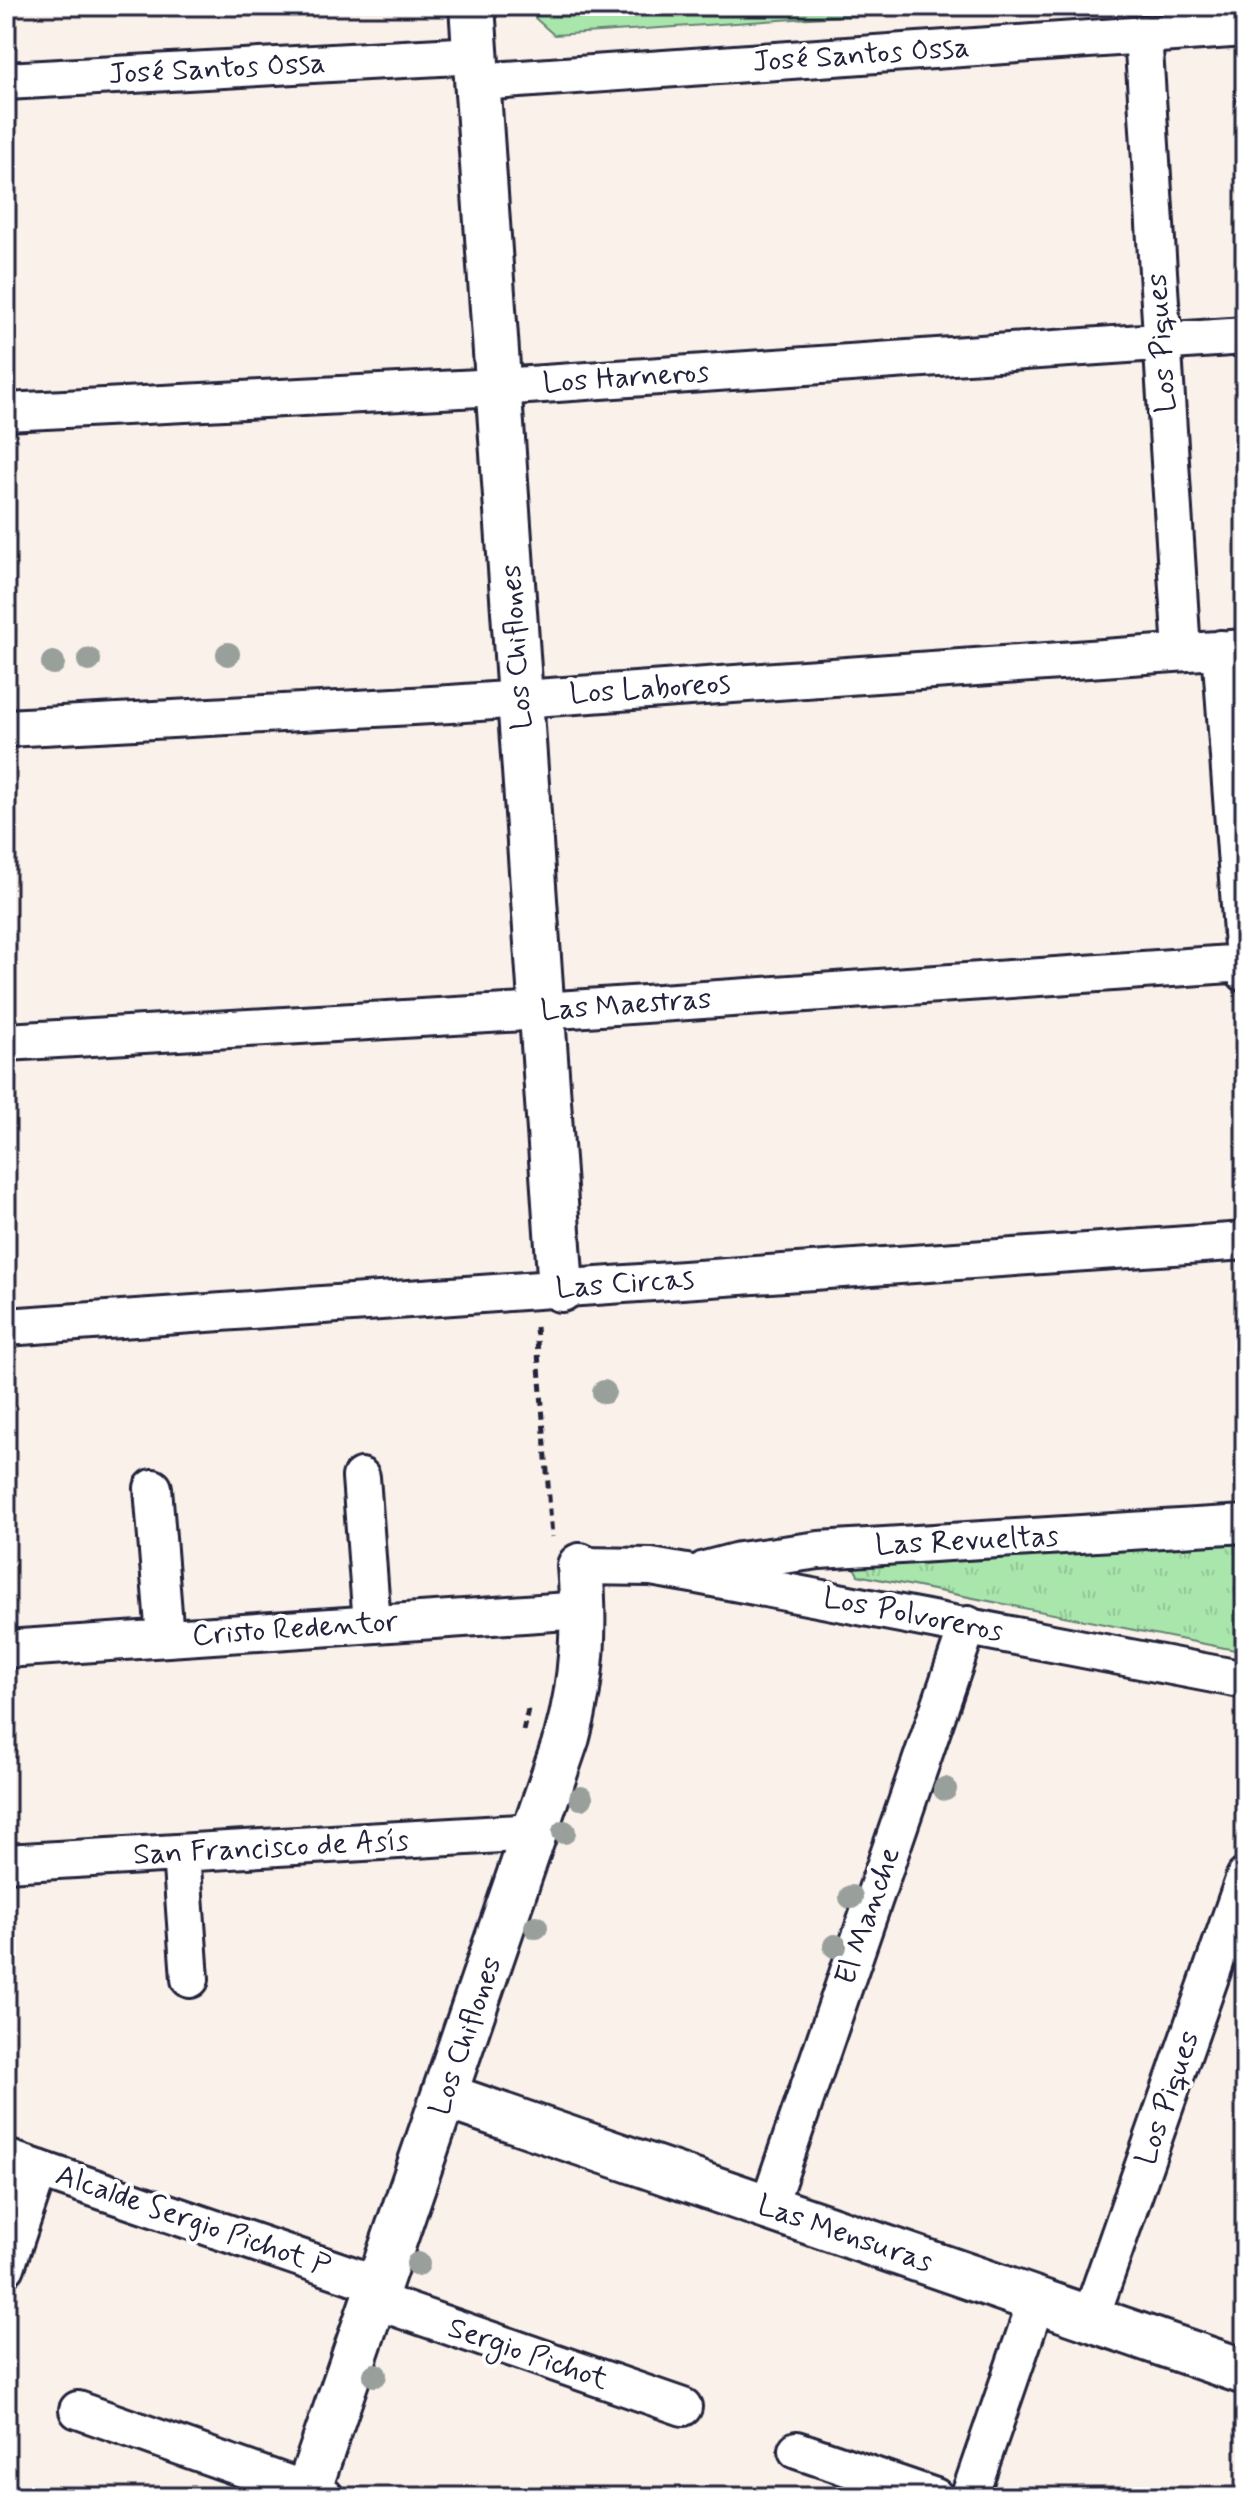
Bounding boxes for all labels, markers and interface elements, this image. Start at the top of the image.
street label: José Santos Ossa [751,28,971,82]
street label: José Santos Ossa [107,44,327,94]
street label: Los Piques [1138,272,1186,414]
street label: Los Harneros [541,353,711,403]
street label: Los Chiflones [492,563,542,731]
street label: Los Laboreos [568,664,732,714]
street label: Las Maestras [539,980,713,1030]
street label: Las Circas [554,1260,696,1308]
street label: Las Revueltas [874,1517,1060,1565]
street label: Los Polvoreros [820,1578,1006,1652]
street label: Cristo Redentor [191,1602,400,1656]
street label: San Francisco de Asís [132,1821,410,1875]
street label: El Manche [826,1842,910,1990]
street label: Los Chiflones [421,1951,511,2121]
street label: Los Piques [1127,2026,1209,2170]
street label: Alcalde Sergio Pichot P [50,2156,336,2286]
street label: Las Mensuras [752,2186,938,2282]
street label: Sergio Pichot [442,2308,614,2402]

